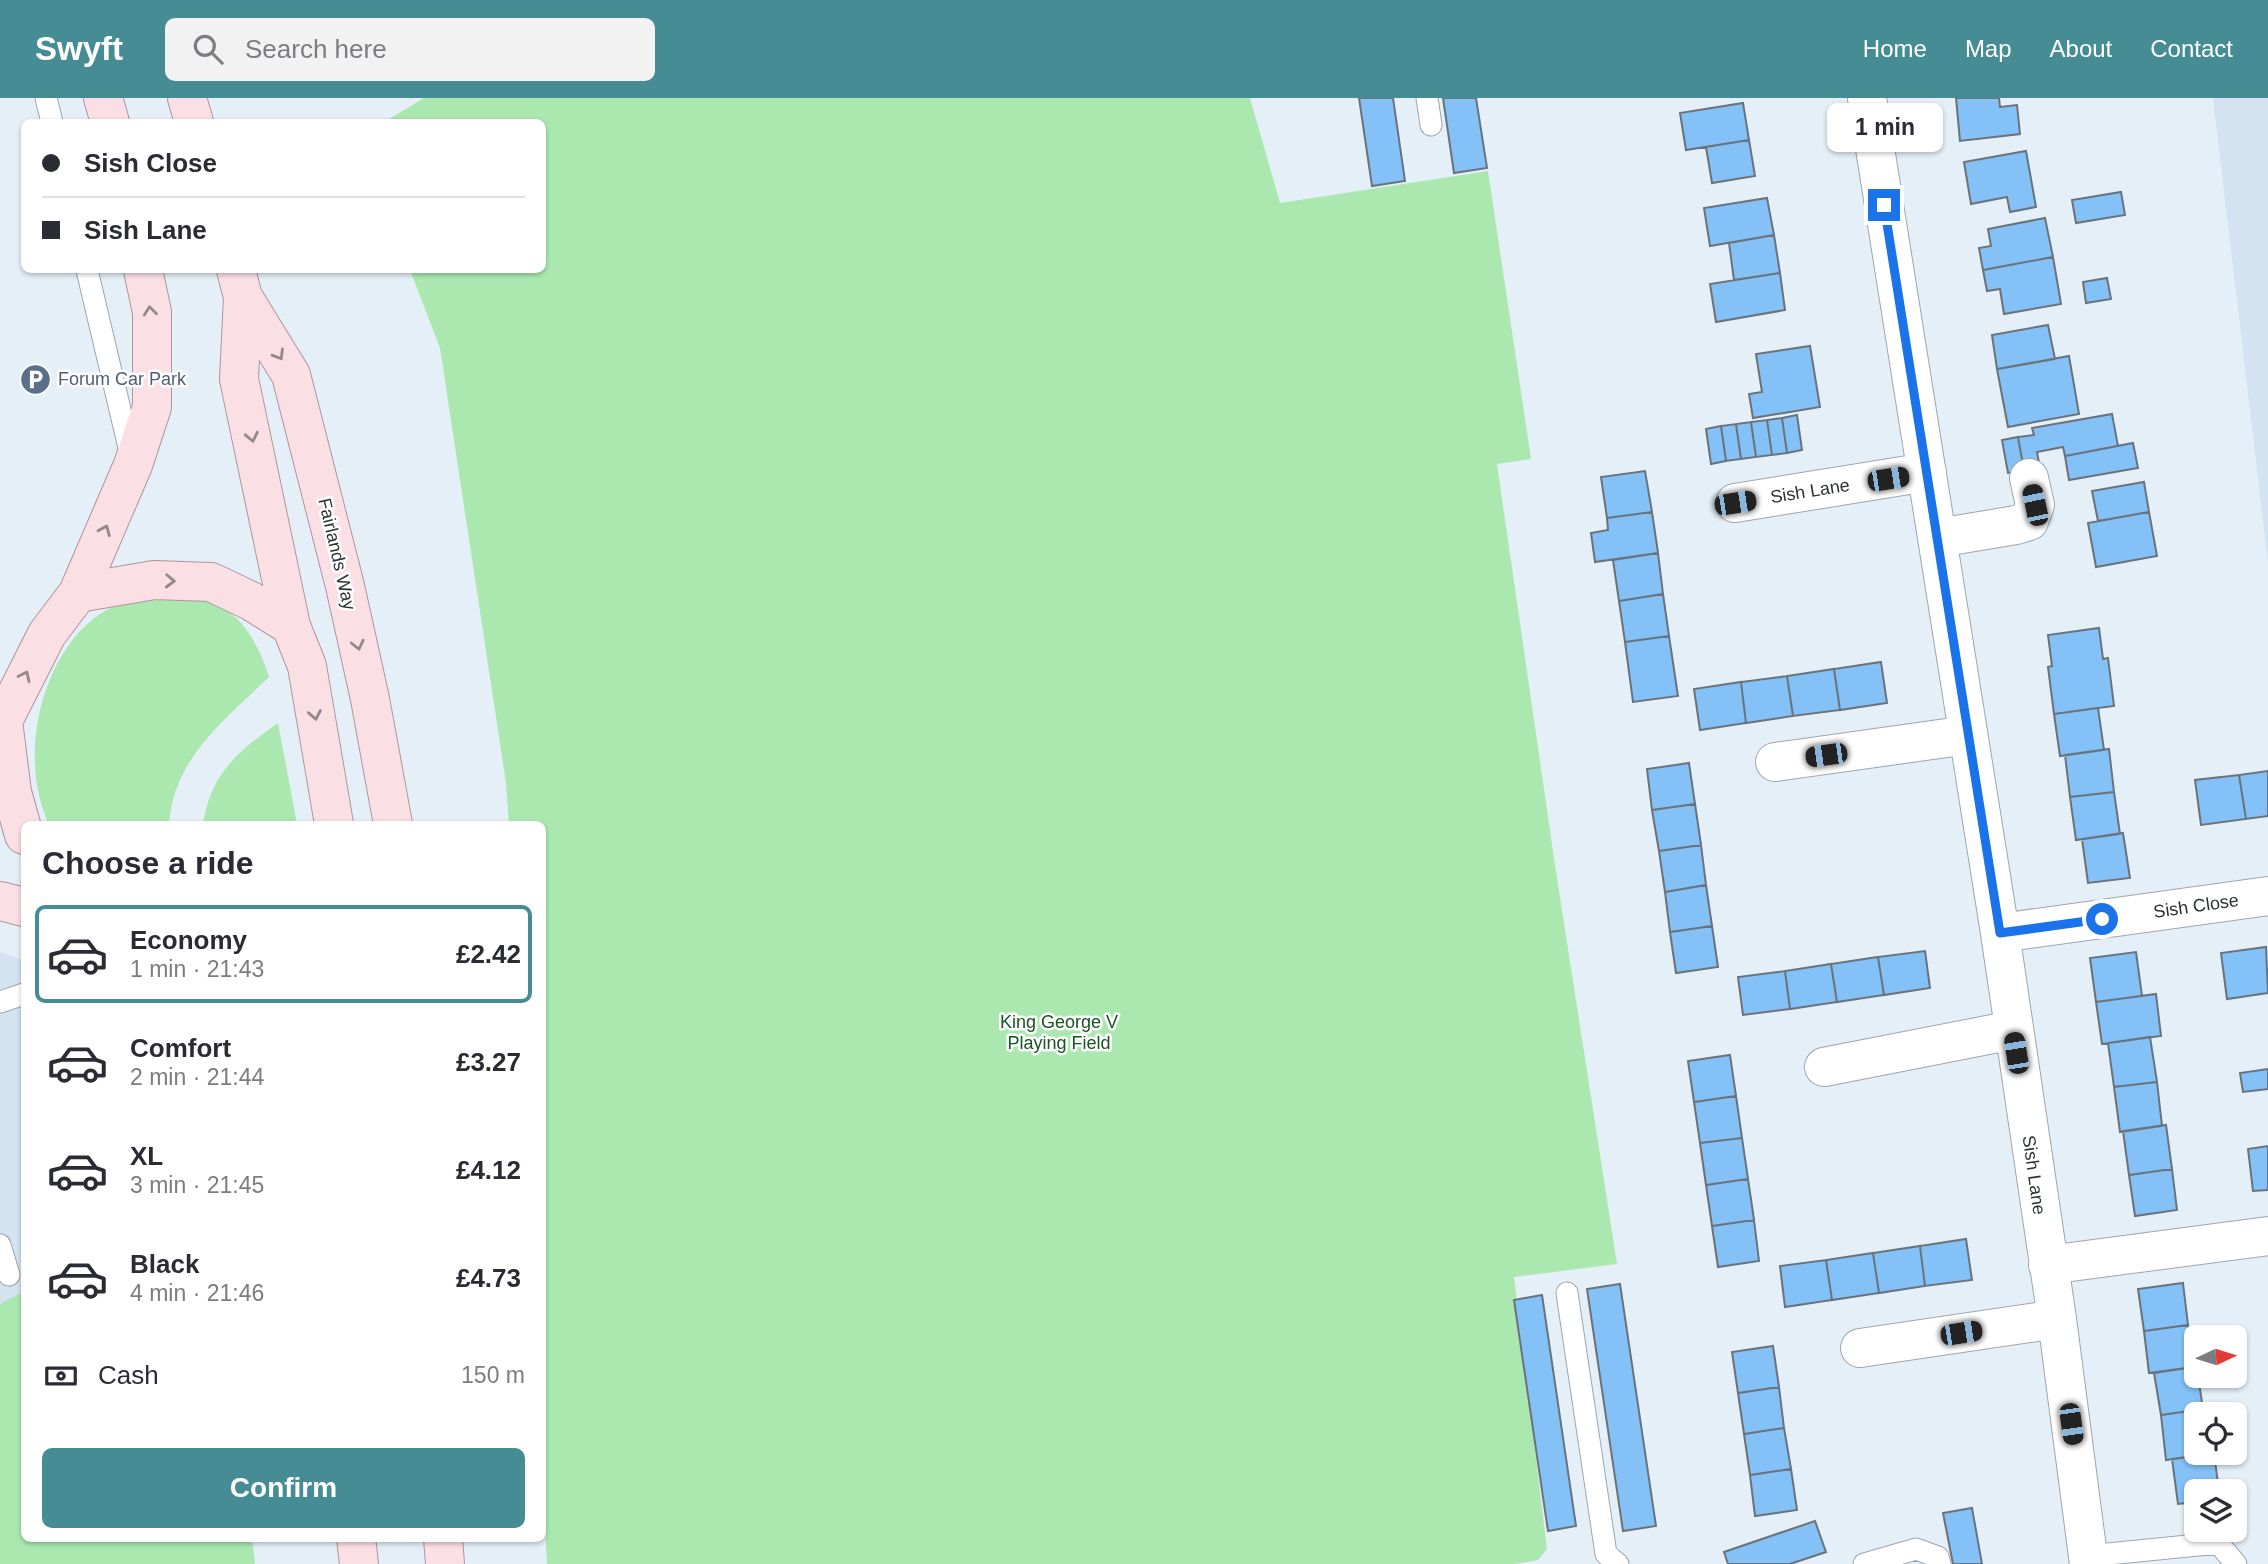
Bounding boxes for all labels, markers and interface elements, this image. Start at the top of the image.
search box [165,18,655,81]
text: Swyft [35,30,123,67]
icon: search [189,30,227,68]
text: Search here [245,34,387,64]
text: Home [1863,35,1927,62]
text: Map [1965,35,2012,62]
text: About [2050,35,2112,62]
text: Contact [2150,35,2233,62]
callout: 1 min [1826,104,1942,153]
text: 1 min [1855,114,1915,140]
text: Sish Close [84,148,217,178]
route end [1868,189,1900,221]
text: Sish Lane [84,215,207,245]
one-way arrow [143,305,158,317]
one-way arrow [270,348,283,361]
parking icon: Forum Car Park [18,362,52,396]
place label: Forum Car Park [58,369,187,389]
one-way arrow [243,431,258,443]
car [1866,465,1911,493]
street label: Sish Lane [1769,475,1851,507]
car [2021,482,2050,528]
car [1713,489,1758,517]
street label: Fairlands Way [314,496,360,612]
one-way arrow [97,525,111,537]
one-way arrow [165,573,176,588]
one-way arrow [349,639,364,651]
one-way arrow [17,671,31,683]
one-way arrow [307,709,322,721]
car [1804,742,1849,768]
text: Choose a ride [42,845,254,881]
street label: Sish Close [2152,890,2240,922]
route start [2086,903,2118,935]
icon: car [46,923,109,986]
text: Economy [130,925,247,955]
text: £2.42 [456,939,521,969]
text: 1 min · 21:43 [130,956,264,982]
park label: King George V Playing Field [1000,1012,1118,1053]
icon: car [46,1031,109,1094]
car [2003,1031,2030,1075]
text: Comfort [130,1033,231,1063]
text: £3.27 [456,1047,521,1077]
text: 2 min · 21:44 [130,1064,264,1090]
street label: Sish Lane [2019,1134,2049,1216]
icon: car [46,1139,109,1202]
text: XL [130,1141,163,1171]
text: £4.12 [456,1155,521,1185]
text: 3 min · 21:45 [130,1172,264,1198]
icon: car [46,1247,109,1310]
text: Black [130,1249,199,1279]
text: £4.73 [456,1263,521,1293]
text: 4 min · 21:46 [130,1280,264,1306]
car [1939,1319,1984,1347]
north arrow [2184,1325,2247,1388]
map controls [2184,1325,2247,1542]
icon: cash [42,1357,80,1395]
text: Cash [98,1360,159,1390]
text: 150 m [461,1362,525,1388]
car [2058,1402,2085,1446]
button: locate [2184,1402,2247,1465]
button: Confirm [42,1448,525,1528]
button: layers [2184,1479,2247,1542]

